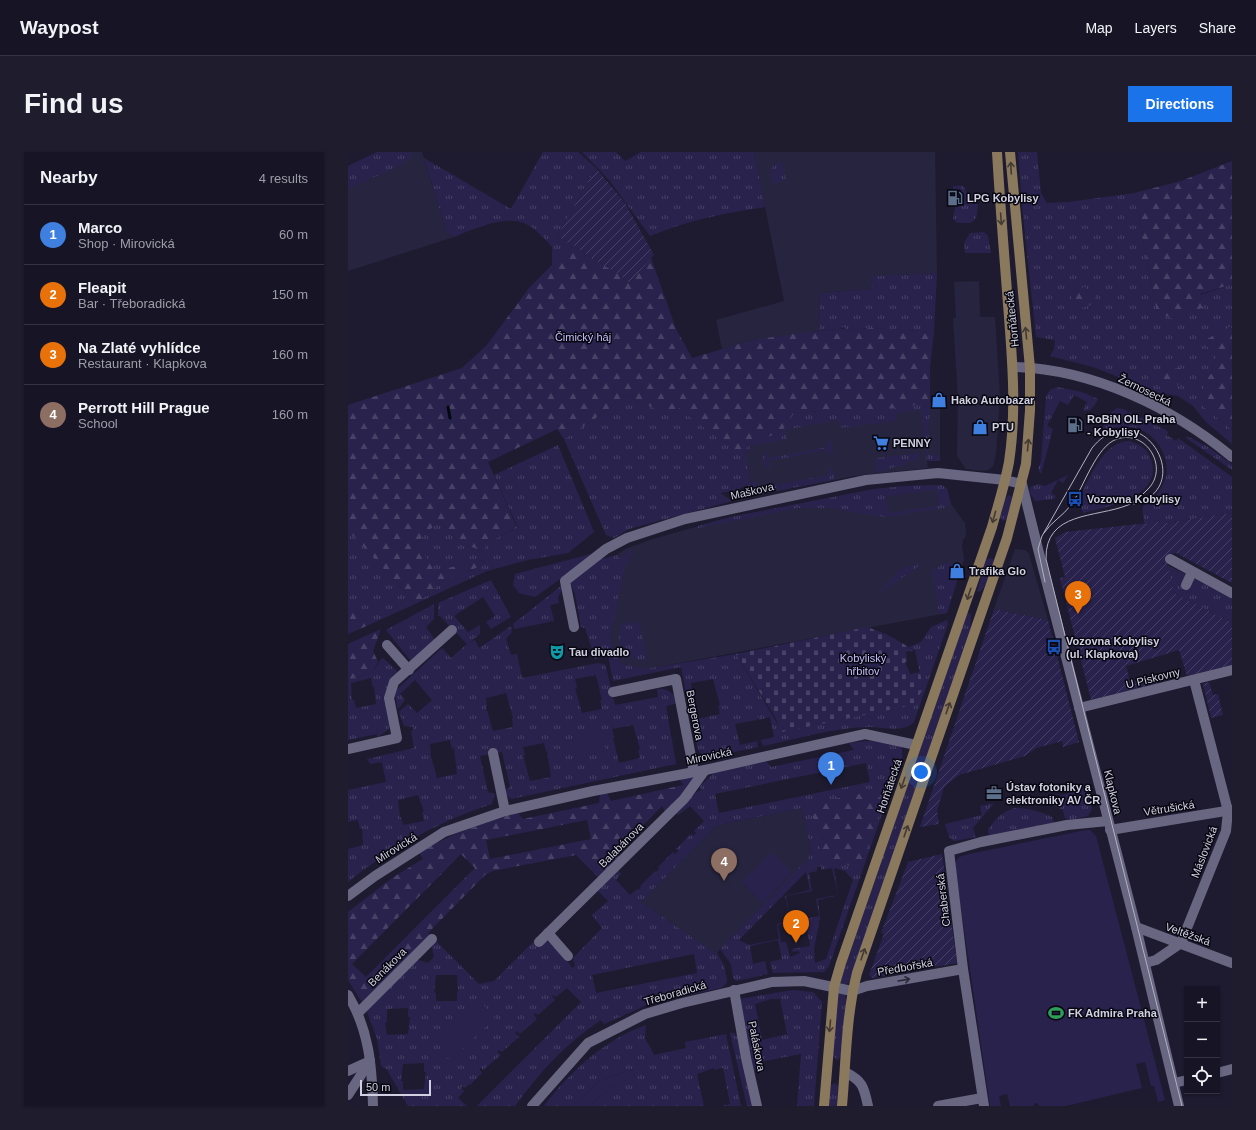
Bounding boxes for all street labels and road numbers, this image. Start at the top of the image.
street label: Horňátecká [1003,290,1021,348]
street label: Žernosecká [1117,372,1174,408]
street label: Maškova [729,480,776,502]
street label: U Pískovny [1125,665,1182,691]
street label: Bergerova [684,689,706,742]
street label: Mirovická [685,745,734,767]
street label: Horňátecká [874,757,904,815]
street label: Klapkova [1102,769,1125,816]
street label: Větrušická [1143,798,1196,818]
street label: Balabánova [596,820,646,870]
street label: Máslovická [1189,824,1220,880]
street label: Mirovická [373,830,420,865]
street label: Chaberská [934,872,952,927]
street label: Veltěžská [1164,920,1213,948]
street label: Benákova [365,945,409,989]
street label: Předbořská [876,956,935,978]
street label: Třeboradická [642,978,708,1008]
street label: Paláskova [746,1020,768,1073]

